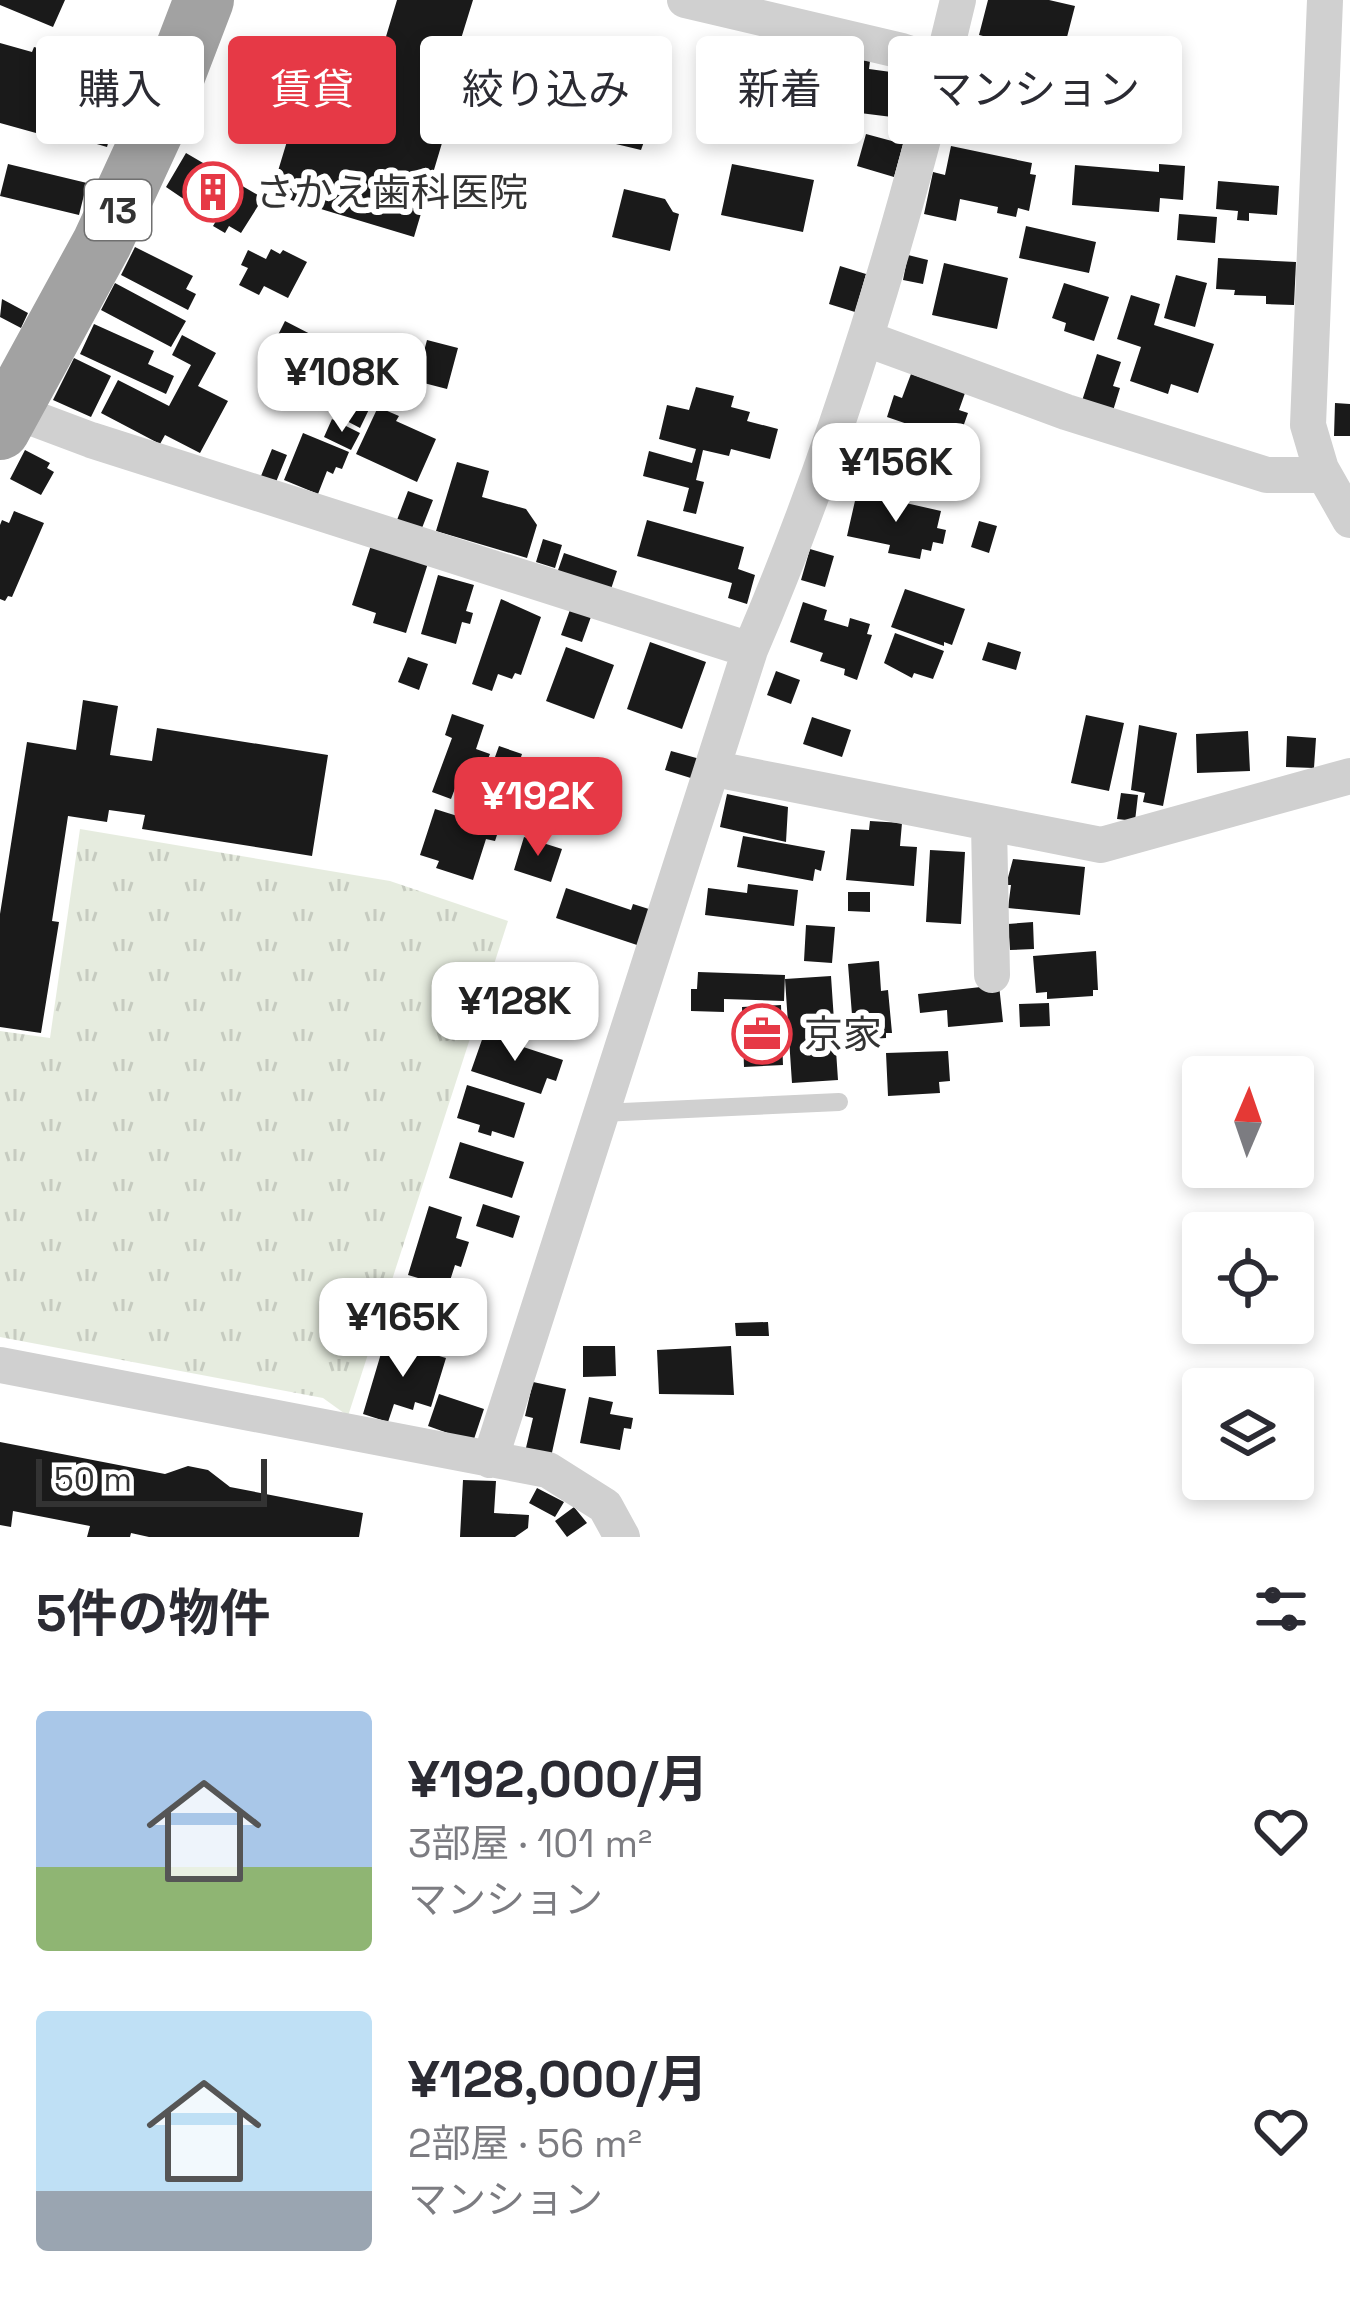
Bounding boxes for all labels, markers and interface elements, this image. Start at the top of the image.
chip: 購入 [36,36,204,144]
chip: 賃貸 [228,36,396,144]
chip: 絞り込み [420,36,672,144]
chip: 新着 [696,36,864,144]
chip: マンション [888,36,1182,144]
building icon: さかえ歯科医院 [182,161,244,223]
place label: さかえ歯科医院 [255,168,528,217]
road number: 13 [85,180,151,240]
pin: ¥108K [258,333,426,435]
text: ¥108K [285,347,399,396]
pin: ¥156K [812,423,980,525]
text: ¥156K [839,437,953,486]
pin: ¥192K [454,757,622,859]
text: ¥192K [481,771,595,820]
pin: ¥128K [431,962,599,1064]
text: ¥128K [459,976,571,1025]
office icon: 京家 [731,1003,793,1065]
place label: 京家 [804,1010,882,1059]
north arrow [1182,1056,1314,1188]
map controls [1182,1056,1314,1500]
button: locate [1182,1212,1314,1344]
pin: ¥165K [319,1278,487,1380]
text: ¥165K [346,1292,460,1341]
button: layers [1182,1368,1314,1500]
scale bar [36,1453,267,1506]
text: 50 m [54,1459,132,1501]
icon: filters [1248,1576,1314,1642]
text: 5件の物件 [36,1581,271,1646]
text: ¥192,000/月 [408,1747,709,1812]
icon: home [132,1759,276,1903]
icon: heart [1248,1798,1314,1864]
text: 3部屋 · 101 m² [408,1819,652,1868]
text: マンション [408,1875,603,1924]
text: ¥128,000/月 [408,2047,708,2112]
icon: home [132,2059,276,2203]
icon: heart [1248,2098,1314,2164]
text: 2部屋 · 56 m² [408,2119,642,2168]
text: マンション [408,2175,603,2224]

